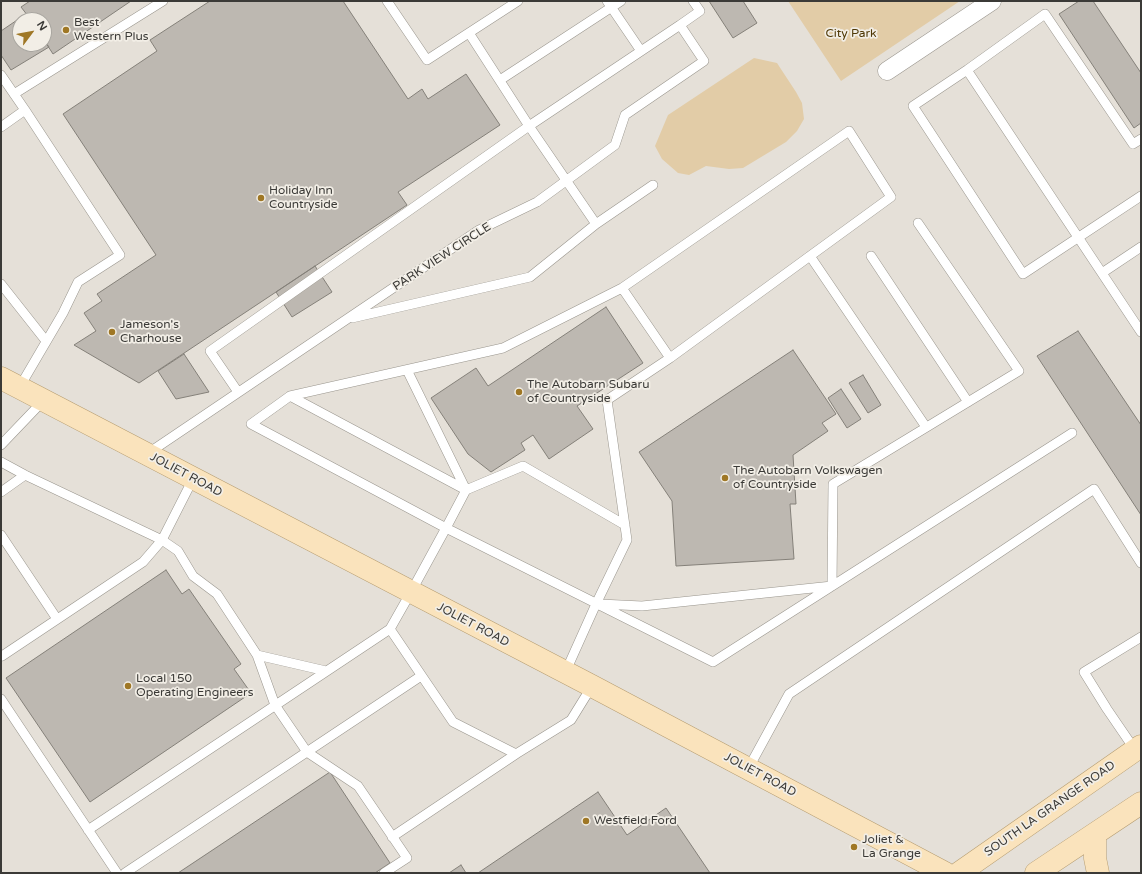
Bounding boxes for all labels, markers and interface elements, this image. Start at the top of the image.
north arrow [12,12,52,52]
place label: Best Western Plus [74,16,148,44]
text: N [34,19,50,33]
marker: Best Western Plus [61,25,71,35]
park label: City Park [825,27,877,41]
place label: Holiday Inn Countryside [269,184,338,212]
marker: Holiday Inn Countryside [256,193,266,203]
street label: PARK VIEW CIRCLE [390,220,494,294]
place label: Jameson's Charhouse [120,318,181,346]
marker: Jameson's Charhouse [107,327,117,337]
place label: The Autobarn Subaru of Countryside [527,378,649,406]
marker: The Autobarn Subaru of Countryside [514,387,524,397]
street label: JOLIET ROAD [147,450,225,500]
place label: The Autobarn Volkswagen of Countryside [733,464,883,492]
marker: The Autobarn Volkswagen of Countryside [720,473,730,483]
street label: JOLIET ROAD [434,600,512,650]
place label: Local 150 Operating Engineers [136,672,253,700]
marker: Local 150 Operating Engineers [123,681,133,691]
street label: JOLIET ROAD [721,750,799,800]
street label: SOUTH LA GRANGE ROAD [982,758,1118,860]
place label: Westfield Ford [594,814,677,828]
marker: Westfield Ford [581,816,591,826]
place label: Joliet & La Grange [862,833,921,861]
marker: Joliet & La Grange [849,842,859,852]

